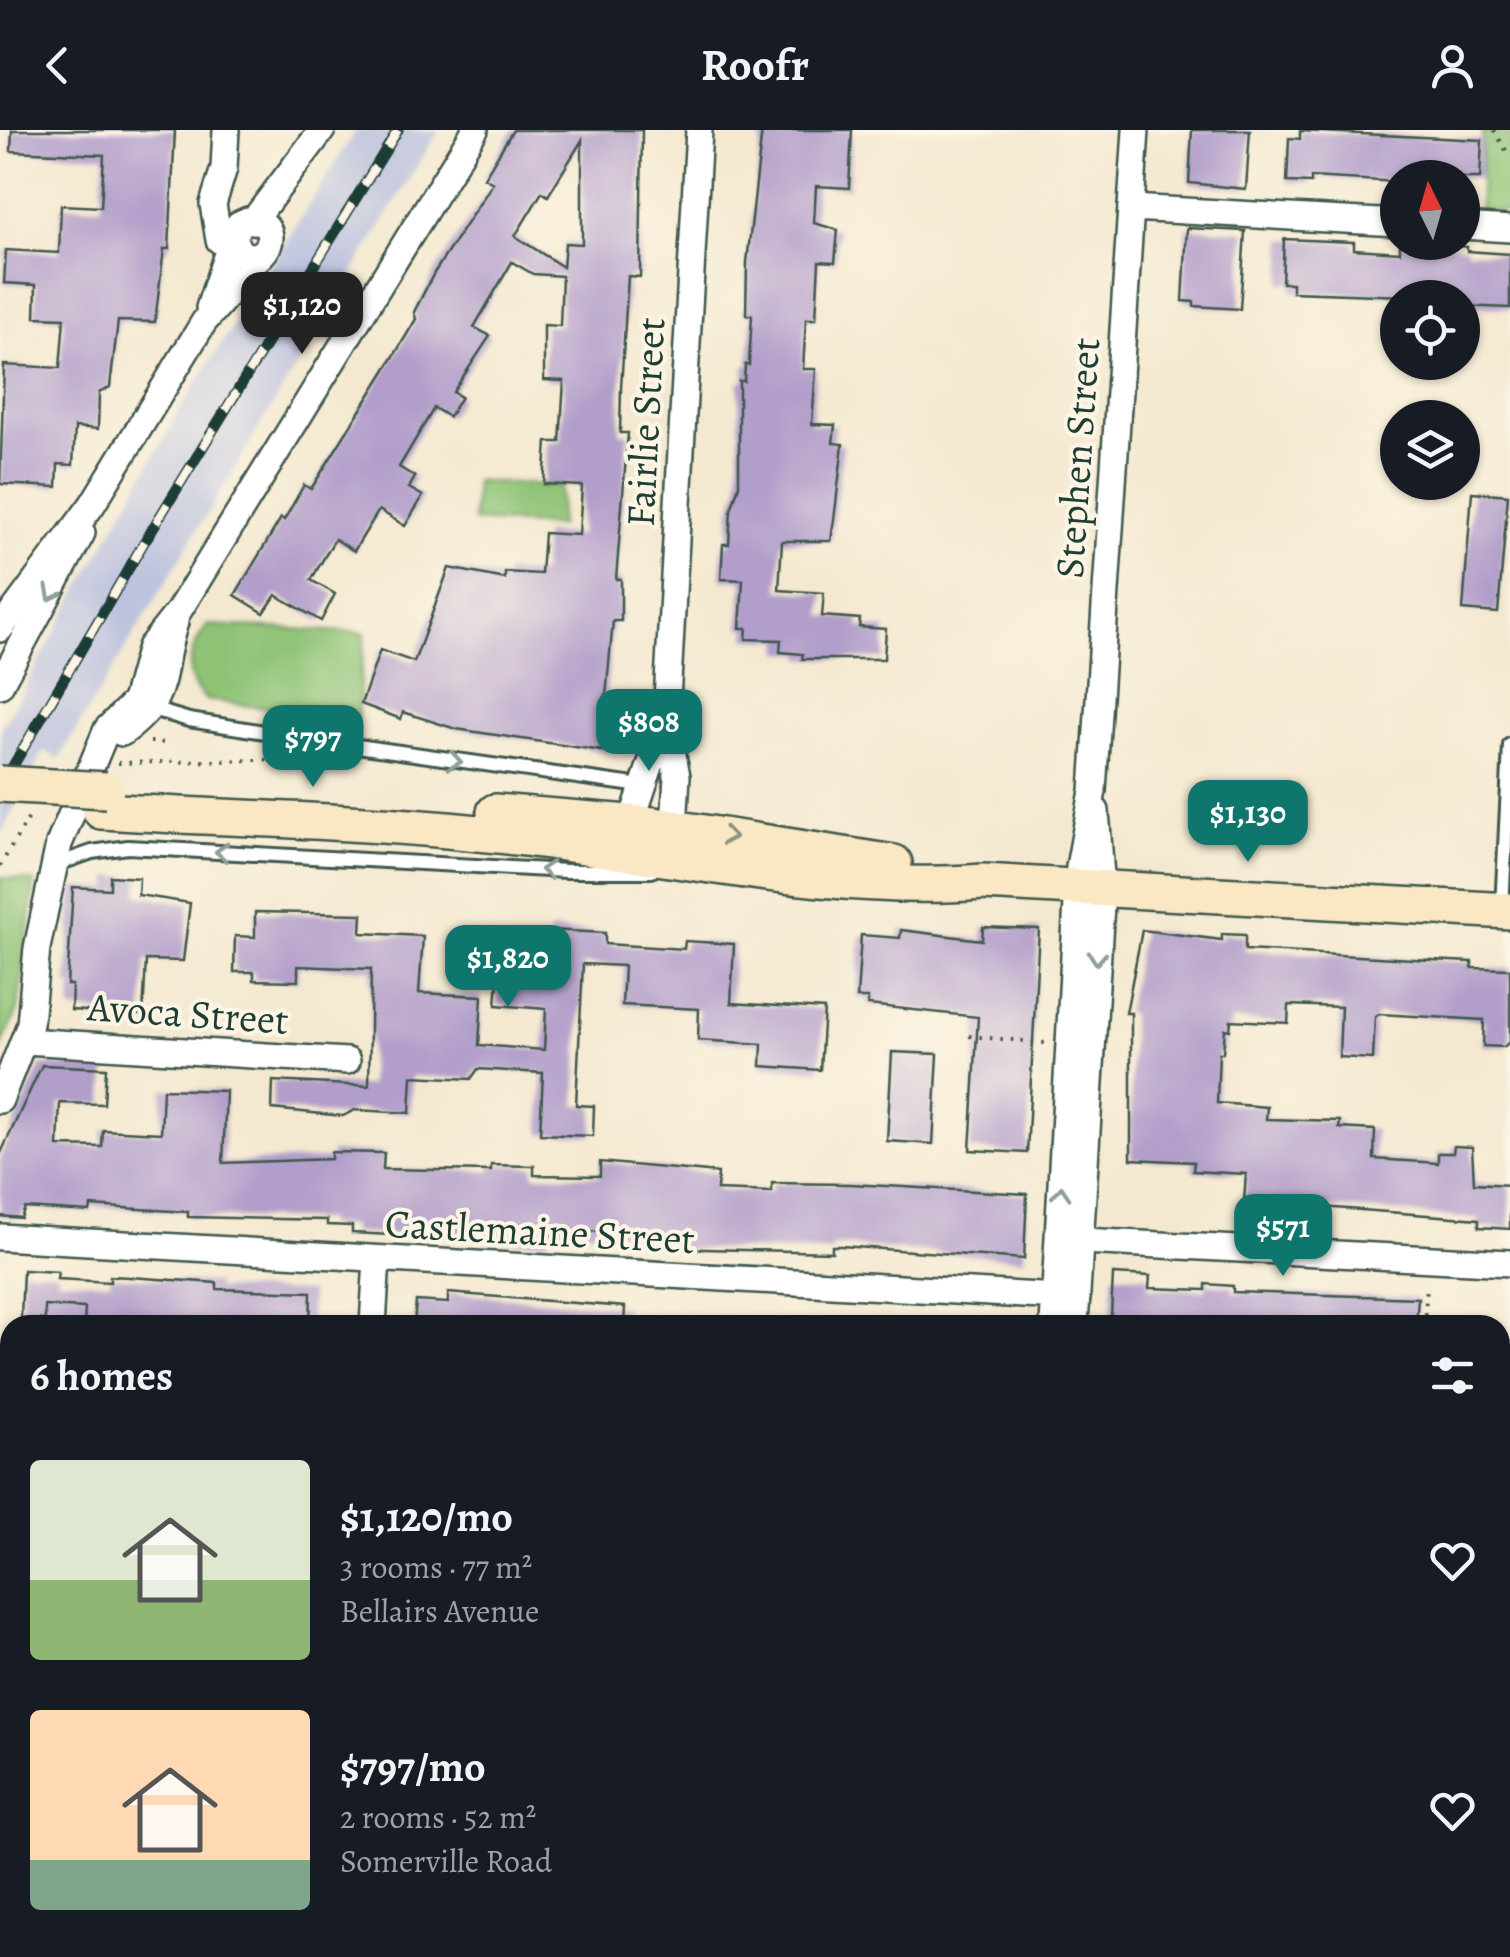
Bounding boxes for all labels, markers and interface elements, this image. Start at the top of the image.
text: Roofr [701,34,809,96]
icon: back [30,38,85,93]
icon: person [1425,38,1480,93]
north arrow [1380,160,1480,260]
map controls [1380,160,1480,500]
pin: $1,120 [221,272,383,357]
button: locate [1380,280,1480,380]
text: $1,120 [263,282,341,326]
street label: Fairlie Street [613,316,678,528]
street label: Stephen Street [1042,336,1113,580]
button: layers [1380,400,1480,500]
one-way arrow [45,583,64,601]
pin: $808 [590,689,708,774]
text: $808 [618,699,680,743]
pin: $797 [254,705,372,790]
text: $797 [284,715,342,759]
one-way arrow [446,750,463,771]
pin: $1,130 [1167,780,1329,865]
text: $1,130 [1210,790,1286,834]
one-way arrow [721,825,737,846]
one-way arrow [214,842,230,863]
one-way arrow [538,860,554,881]
pin: $1,820 [427,925,589,1010]
text: $1,820 [467,935,549,979]
one-way arrow [1087,950,1109,966]
street label: Avoca Street [85,979,290,1048]
one-way arrow [1050,1184,1071,1200]
pin: $571 [1224,1194,1342,1279]
street label: Castlemaine Street [384,1196,696,1267]
text: $571 [1256,1204,1310,1248]
text: 6 homes [30,1347,173,1404]
icon: filters [1425,1348,1480,1403]
text: $1,120/mo [340,1488,513,1545]
icon: home [110,1500,230,1620]
icon: heart [1425,1533,1480,1588]
text: 3 rooms · 77 m² [340,1545,532,1589]
text: Bellairs Avenue [340,1589,539,1633]
text: $797/mo [340,1738,486,1795]
icon: home [110,1750,230,1870]
icon: heart [1425,1783,1480,1838]
text: 2 rooms · 52 m² [340,1795,536,1839]
text: Somerville Road [340,1839,552,1883]

